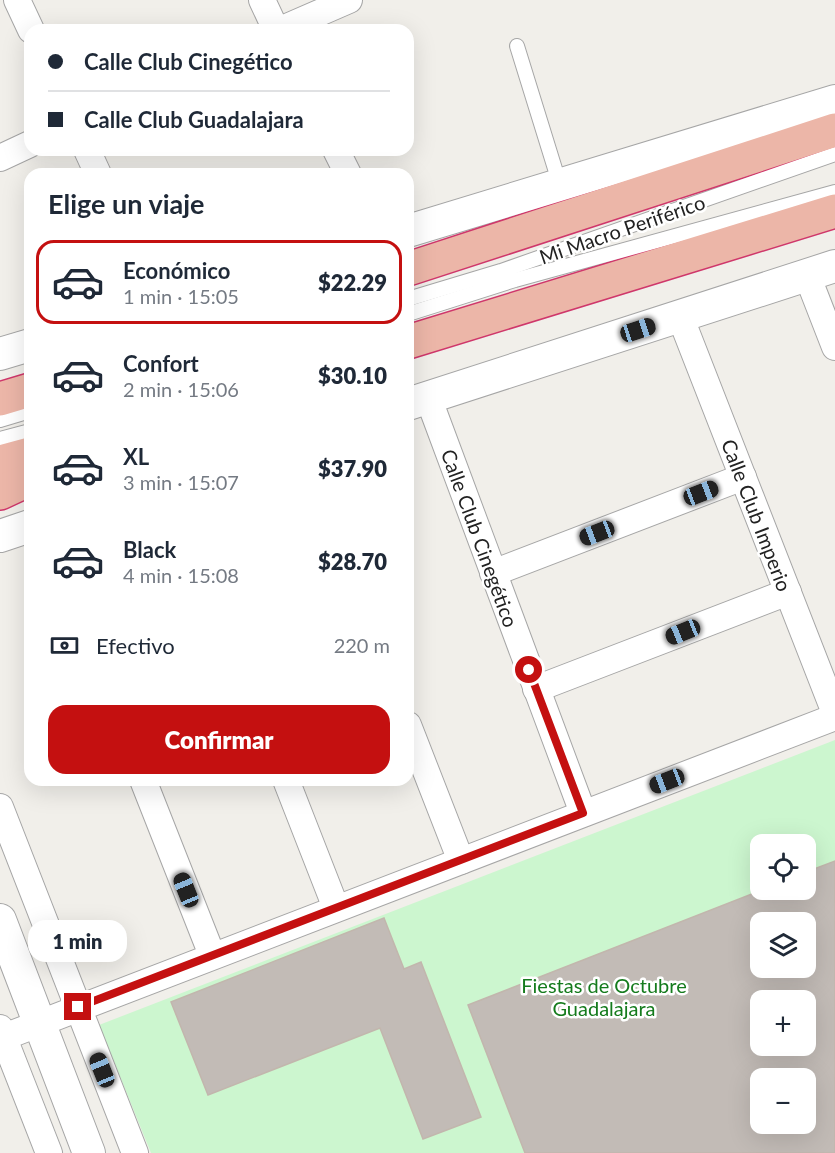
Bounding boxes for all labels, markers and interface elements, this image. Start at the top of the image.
text: Calle Club Cinegético [84,48,293,75]
text: Calle Club Guadalajara [84,106,304,133]
text: Elige un viaje [48,187,205,220]
street label: Mi Macro Periférico [536,189,708,269]
icon: car [51,255,105,309]
text: Económico [123,257,230,284]
text: $22.29 [318,269,387,296]
text: 1 min · 15:05 [123,284,239,308]
car [618,316,658,344]
icon: car [51,348,105,402]
text: Confort [123,350,199,377]
text: $30.10 [318,362,387,389]
text: 2 min · 15:06 [123,377,239,401]
street label: Calle Club Imperio [717,436,797,594]
icon: car [51,441,105,495]
text: XL [123,443,149,470]
street label: Calle Club Cinegético [437,446,523,630]
text: $37.90 [318,455,387,482]
text: 3 min · 15:07 [123,470,239,494]
car [681,478,721,508]
car [577,518,617,548]
icon: car [51,534,105,588]
text: Black [123,536,176,563]
text: $28.70 [318,548,387,575]
text: 4 min · 15:08 [123,563,239,587]
car [663,617,703,647]
icon: cash [48,629,81,662]
text: Efectivo [96,632,175,659]
text: 220 m [334,633,390,657]
route start [515,656,542,683]
button: Confirmar [48,705,390,774]
car [647,766,687,796]
map controls [750,834,816,1134]
button: locate [750,834,816,900]
car [171,870,201,910]
button: layers [750,912,816,978]
callout: 1 min [28,920,128,962]
text: 1 min [53,929,102,953]
park label: Fiestas de Octubre Guadalajara [521,973,687,1020]
button: + [750,990,816,1056]
route end [64,993,91,1020]
car [87,1050,117,1090]
button: − [750,1068,816,1134]

